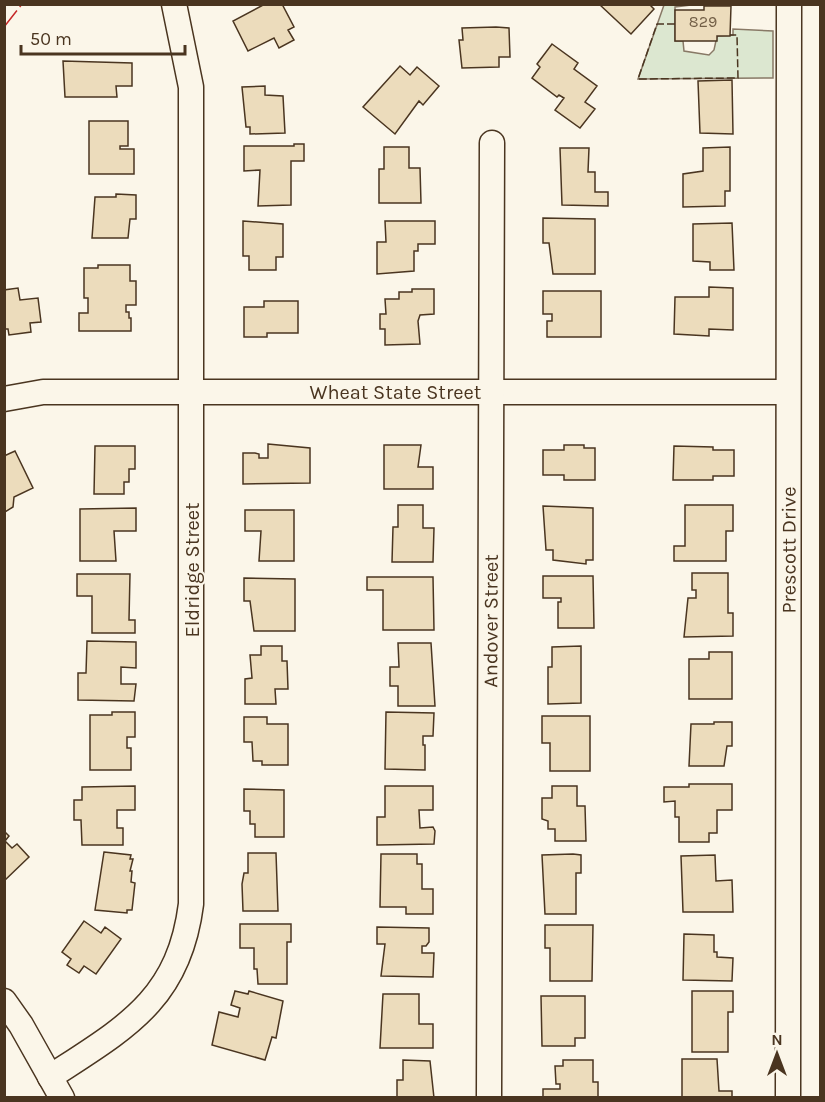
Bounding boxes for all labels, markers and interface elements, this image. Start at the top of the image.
house number: 829 [689,12,717,31]
scale bar [21,18,184,56]
text: 50 m [30,28,72,50]
street label: Wheat State Street [310,381,482,404]
street label: Prescott Drive [777,487,800,613]
street label: Eldridge Street [181,502,204,637]
street label: Andover Street [479,554,502,688]
north arrow [747,1024,807,1084]
text: N [771,1030,783,1049]

